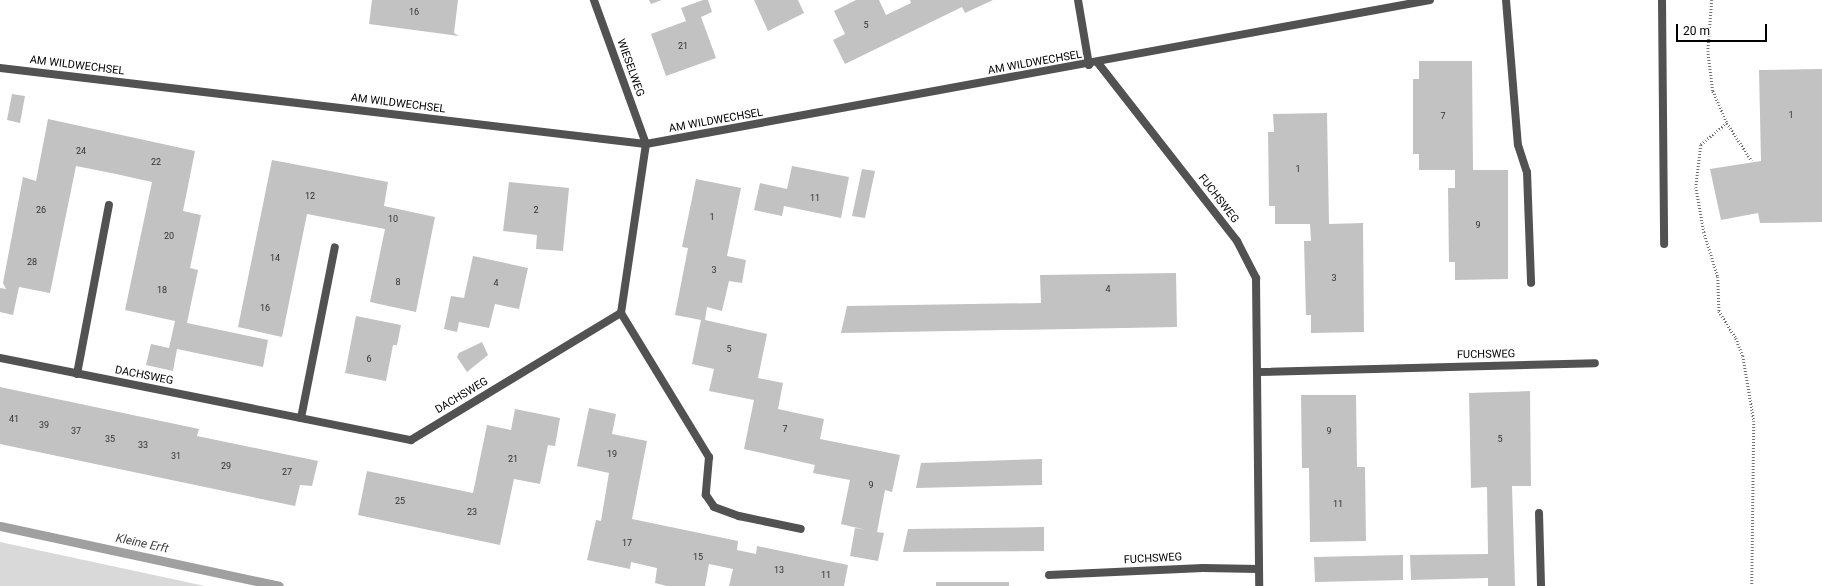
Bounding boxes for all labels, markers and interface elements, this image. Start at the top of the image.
house number: 16 [409,7,419,17]
scale bar [1678,16,1769,42]
house number: 5 [863,20,869,30]
text: 20 m [1683,24,1710,38]
street label: WIESELWEG [613,37,647,99]
house number: 21 [678,41,688,51]
street label: AM WILDWECHSEL [987,48,1083,78]
street label: AM WILDWECHSEL [29,54,125,78]
street label: AM WILDWECHSEL [350,92,446,116]
street label: AM WILDWECHSEL [668,106,764,136]
house number: 1 [1788,110,1794,120]
house number: 7 [1440,111,1446,121]
house number: 24 [76,146,86,156]
house number: 22 [151,157,161,167]
house number: 1 [1295,164,1301,174]
street label: FUCHSWEG [1195,172,1241,226]
house number: 12 [305,191,315,201]
house number: 11 [810,193,820,203]
house number: 26 [36,205,46,215]
house number: 2 [533,205,539,215]
house number: 1 [709,212,715,222]
house number: 10 [388,214,398,224]
house number: 9 [1475,220,1481,230]
house number: 20 [164,231,174,241]
house number: 14 [270,253,280,263]
house number: 28 [27,257,37,267]
house number: 3 [711,265,717,275]
house number: 3 [1331,273,1337,283]
house number: 8 [395,277,401,287]
house number: 4 [493,278,499,288]
house number: 4 [1105,284,1111,294]
house number: 18 [157,285,167,295]
house number: 16 [260,303,270,313]
house number: 5 [726,344,732,354]
street label: FUCHSWEG [1457,348,1515,362]
house number: 6 [366,354,372,364]
street label: DACHSWEG [114,364,174,388]
street label: DACHSWEG [433,375,491,417]
house number: 41 [9,414,19,424]
house number: 39 [39,420,49,430]
house number: 7 [782,424,788,434]
house number: 37 [71,426,81,436]
house number: 9 [1326,426,1332,436]
house number: 35 [105,434,115,444]
house number: 5 [1497,434,1503,444]
house number: 33 [138,440,148,450]
house number: 19 [607,449,617,459]
house number: 31 [171,451,181,461]
house number: 21 [508,454,518,464]
house number: 29 [221,461,231,471]
house number: 27 [282,467,292,477]
house number: 9 [868,480,874,490]
house number: 25 [395,496,405,506]
house number: 11 [1333,499,1343,509]
house number: 23 [467,507,477,517]
water label: Kleine Erft [114,531,170,557]
house number: 17 [622,538,632,548]
street label: FUCHSWEG [1124,551,1182,567]
house number: 15 [693,552,703,562]
house number: 13 [774,565,784,575]
house number: 11 [821,570,831,580]

